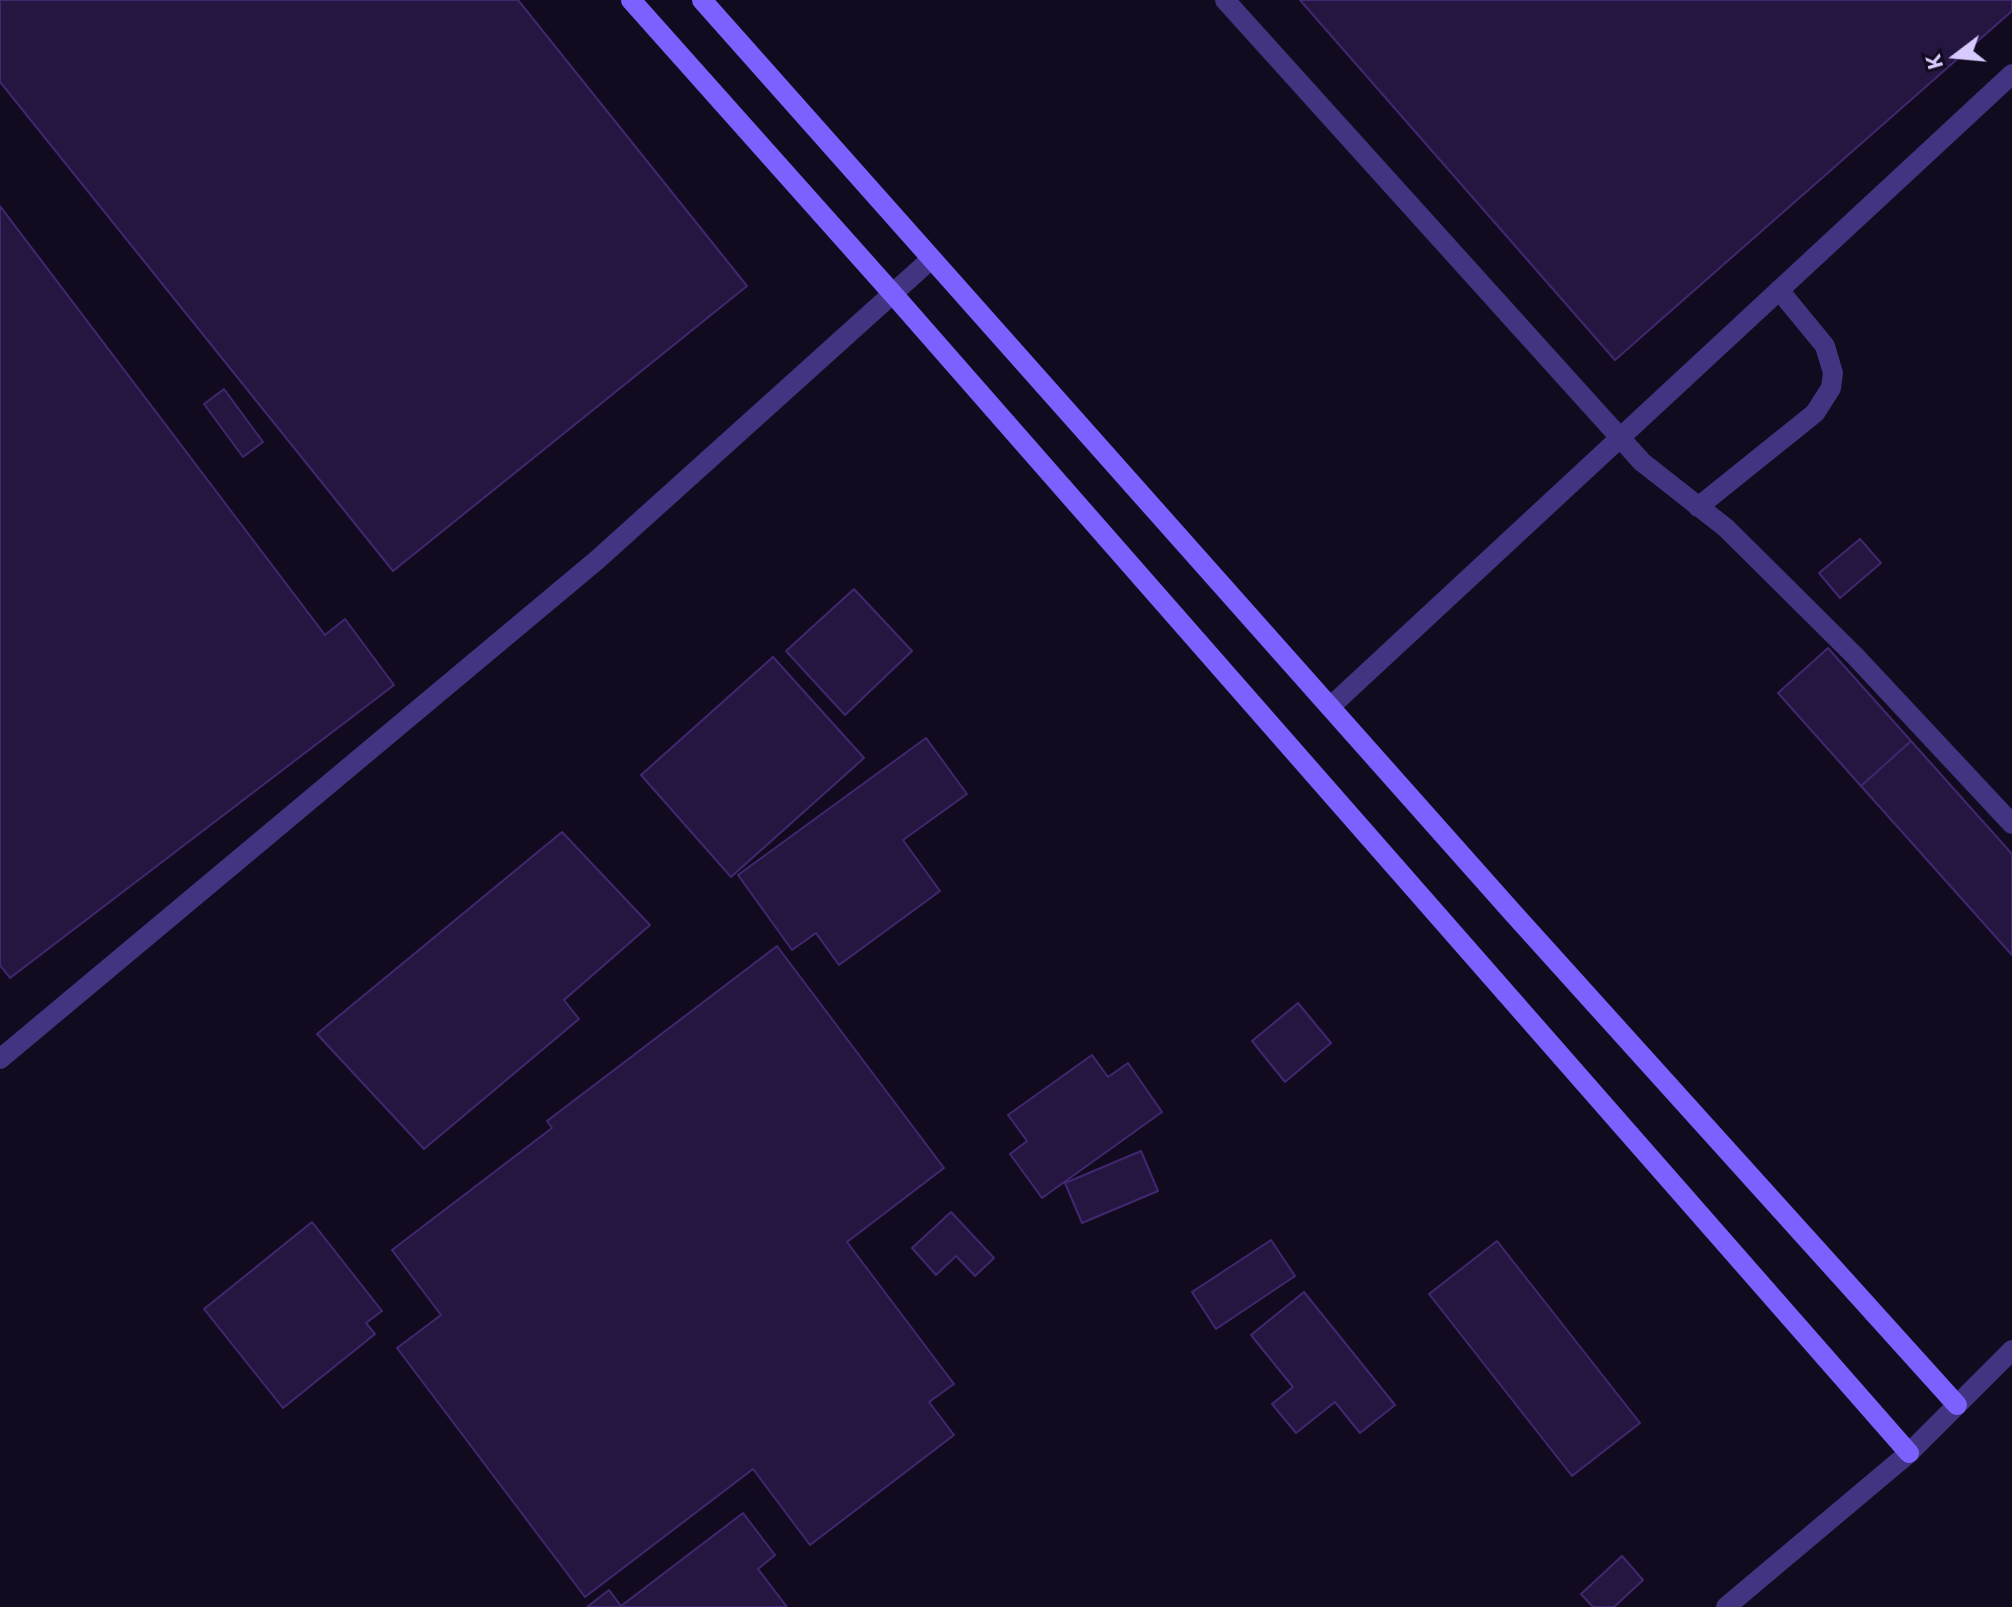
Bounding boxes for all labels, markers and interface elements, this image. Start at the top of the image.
north arrow [1916,16,1996,96]
text: K [1916,51,1949,74]

